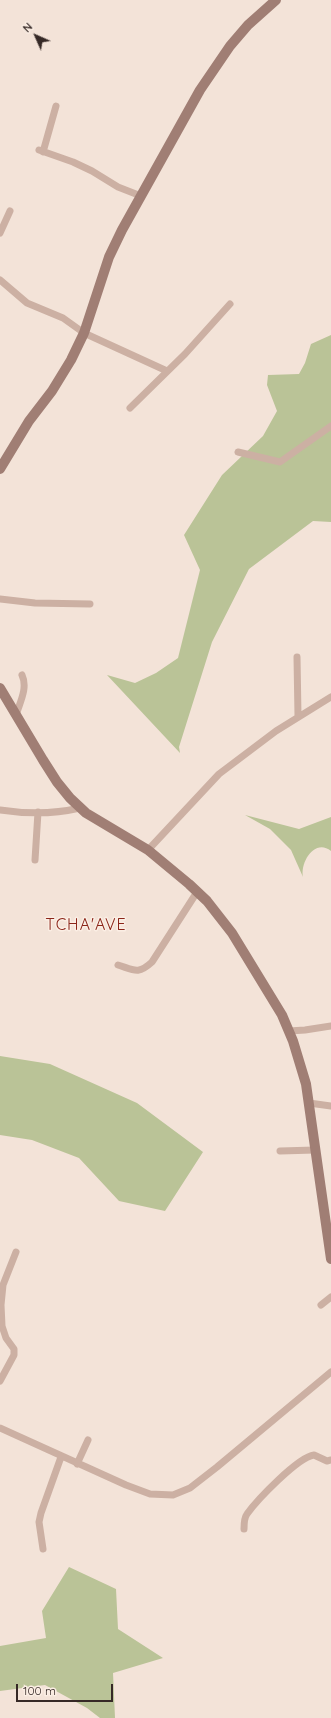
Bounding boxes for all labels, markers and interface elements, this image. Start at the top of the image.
north arrow [16,16,56,56]
text: N [20,20,35,35]
district label: TCHA'AVE [45,915,127,935]
scale bar [18,1676,115,1702]
text: 100 m [23,1683,56,1698]

